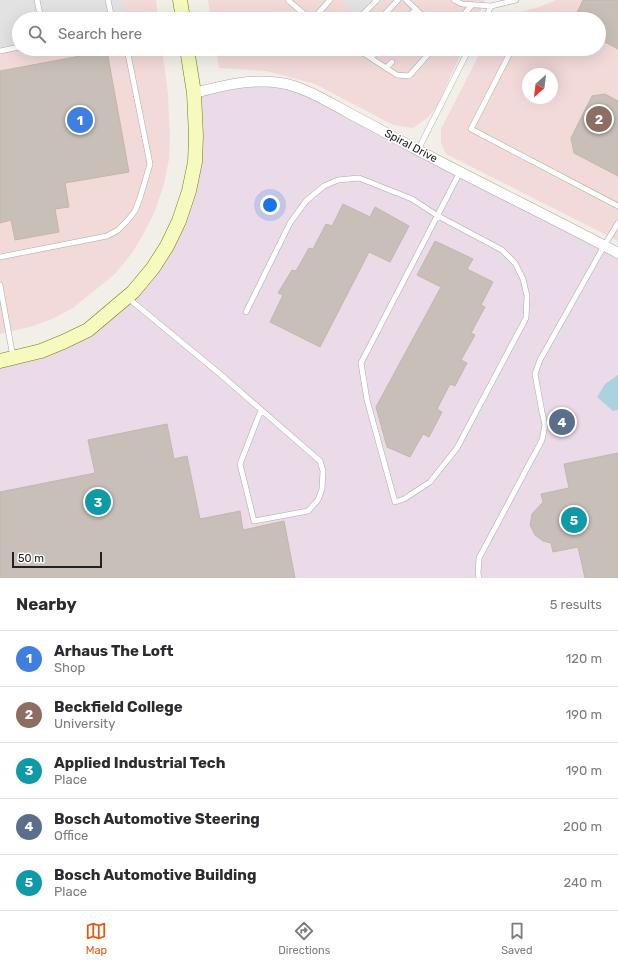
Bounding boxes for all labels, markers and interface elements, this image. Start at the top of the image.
search box [12,12,606,56]
icon: search [26,23,48,45]
text: Search here [58,25,142,43]
north arrow [522,68,558,104]
pin: 2 [586,104,612,134]
pin: 1 [67,105,93,135]
street label: Spiral Drive [382,127,440,165]
your location [260,195,280,215]
pin: 4 [549,407,575,437]
pin: 3 [85,487,111,517]
pin: 5 [561,505,587,535]
scale bar [12,550,102,569]
text: 50 m [18,552,44,565]
text: Nearby [16,594,77,614]
text: 5 results [550,597,602,612]
text: Arhaus The Loft [54,642,174,660]
text: 1 [26,651,32,666]
text: 120 m [566,651,602,666]
text: Shop [54,660,85,675]
text: Beckfield College [54,698,183,716]
text: 2 [25,707,33,722]
text: 190 m [566,707,602,722]
text: University [54,716,115,731]
text: Applied Industrial Tech [54,754,225,772]
text: 3 [25,763,33,778]
text: 190 m [566,763,602,778]
text: Place [54,772,87,787]
text: Bosch Automotive Steering [54,810,260,828]
text: 4 [25,819,33,834]
text: 200 m [563,819,602,834]
text: Office [54,828,88,843]
text: Bosch Automotive Building [54,866,256,884]
text: 5 [25,875,33,890]
text: 240 m [563,875,602,890]
text: Place [54,884,87,899]
tab: Map [85,920,107,957]
tab: Directions [278,920,330,957]
tab: Saved [501,920,533,957]

